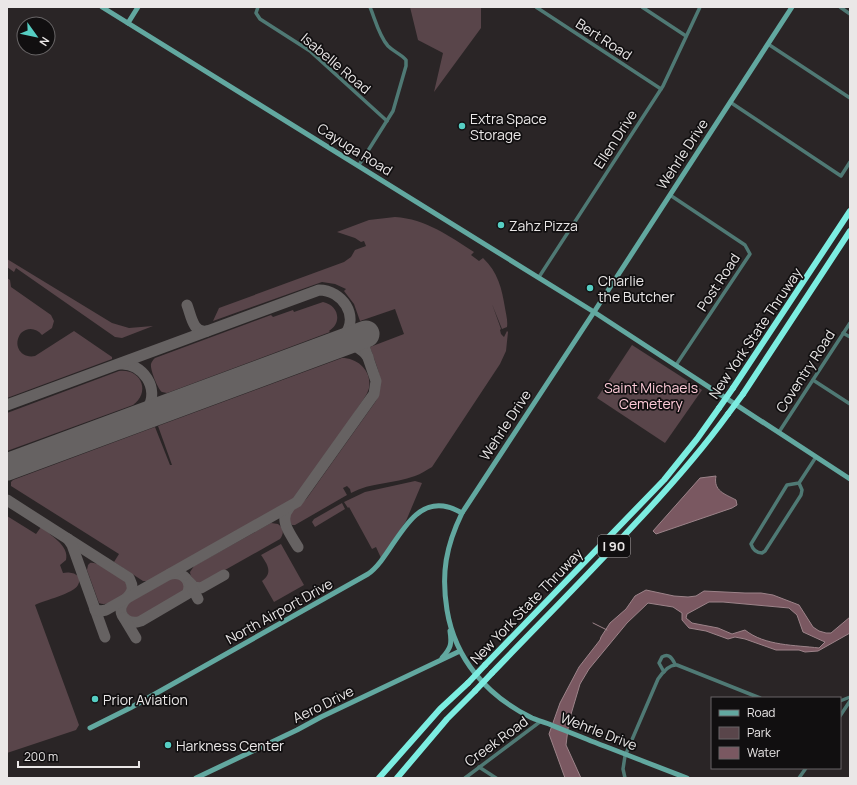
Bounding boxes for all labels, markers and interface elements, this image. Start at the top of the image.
street label: Bert Road [572,14,636,64]
north arrow [16,16,56,56]
street label: Isabelle Road [297,28,375,98]
text: N [36,34,53,49]
street label: Ellen Drive [589,106,641,172]
place label: Extra Space Storage [470,109,547,144]
street label: Wehrle Drive [652,115,712,193]
street label: Cayuga Road [314,118,396,180]
marker: Extra Space Storage [457,121,467,131]
place label: Zahz Pizza [509,216,578,235]
marker: Zahz Pizza [496,220,506,230]
street label: Post Road [692,249,744,315]
street label: New York State Thruway [704,263,806,402]
place label: Charlie the Butcher [598,271,674,306]
marker: Charlie the Butcher [585,283,595,293]
street label: Coventry Road [771,326,839,416]
park label: Saint Michaels Cemetery [604,378,698,413]
street label: Wehrle Drive [475,386,535,464]
road number: I 90 [598,535,630,557]
street label: New York State Thruway [466,544,587,668]
street label: North Airport Drive [222,574,336,648]
street label: Aero Drive [289,681,357,727]
place label: Prior Aviation [103,690,188,709]
marker: Prior Aviation [90,694,100,704]
legend [711,697,841,769]
text: Road [747,704,775,721]
street label: Wehrle Drive [558,708,640,754]
street label: Creek Road [460,712,532,770]
text: Park [747,724,772,741]
place label: Harkness Center [176,736,284,755]
marker: Harkness Center [163,740,173,750]
scale bar [18,743,139,769]
text: Water [747,744,781,761]
text: 200 m [24,748,58,765]

